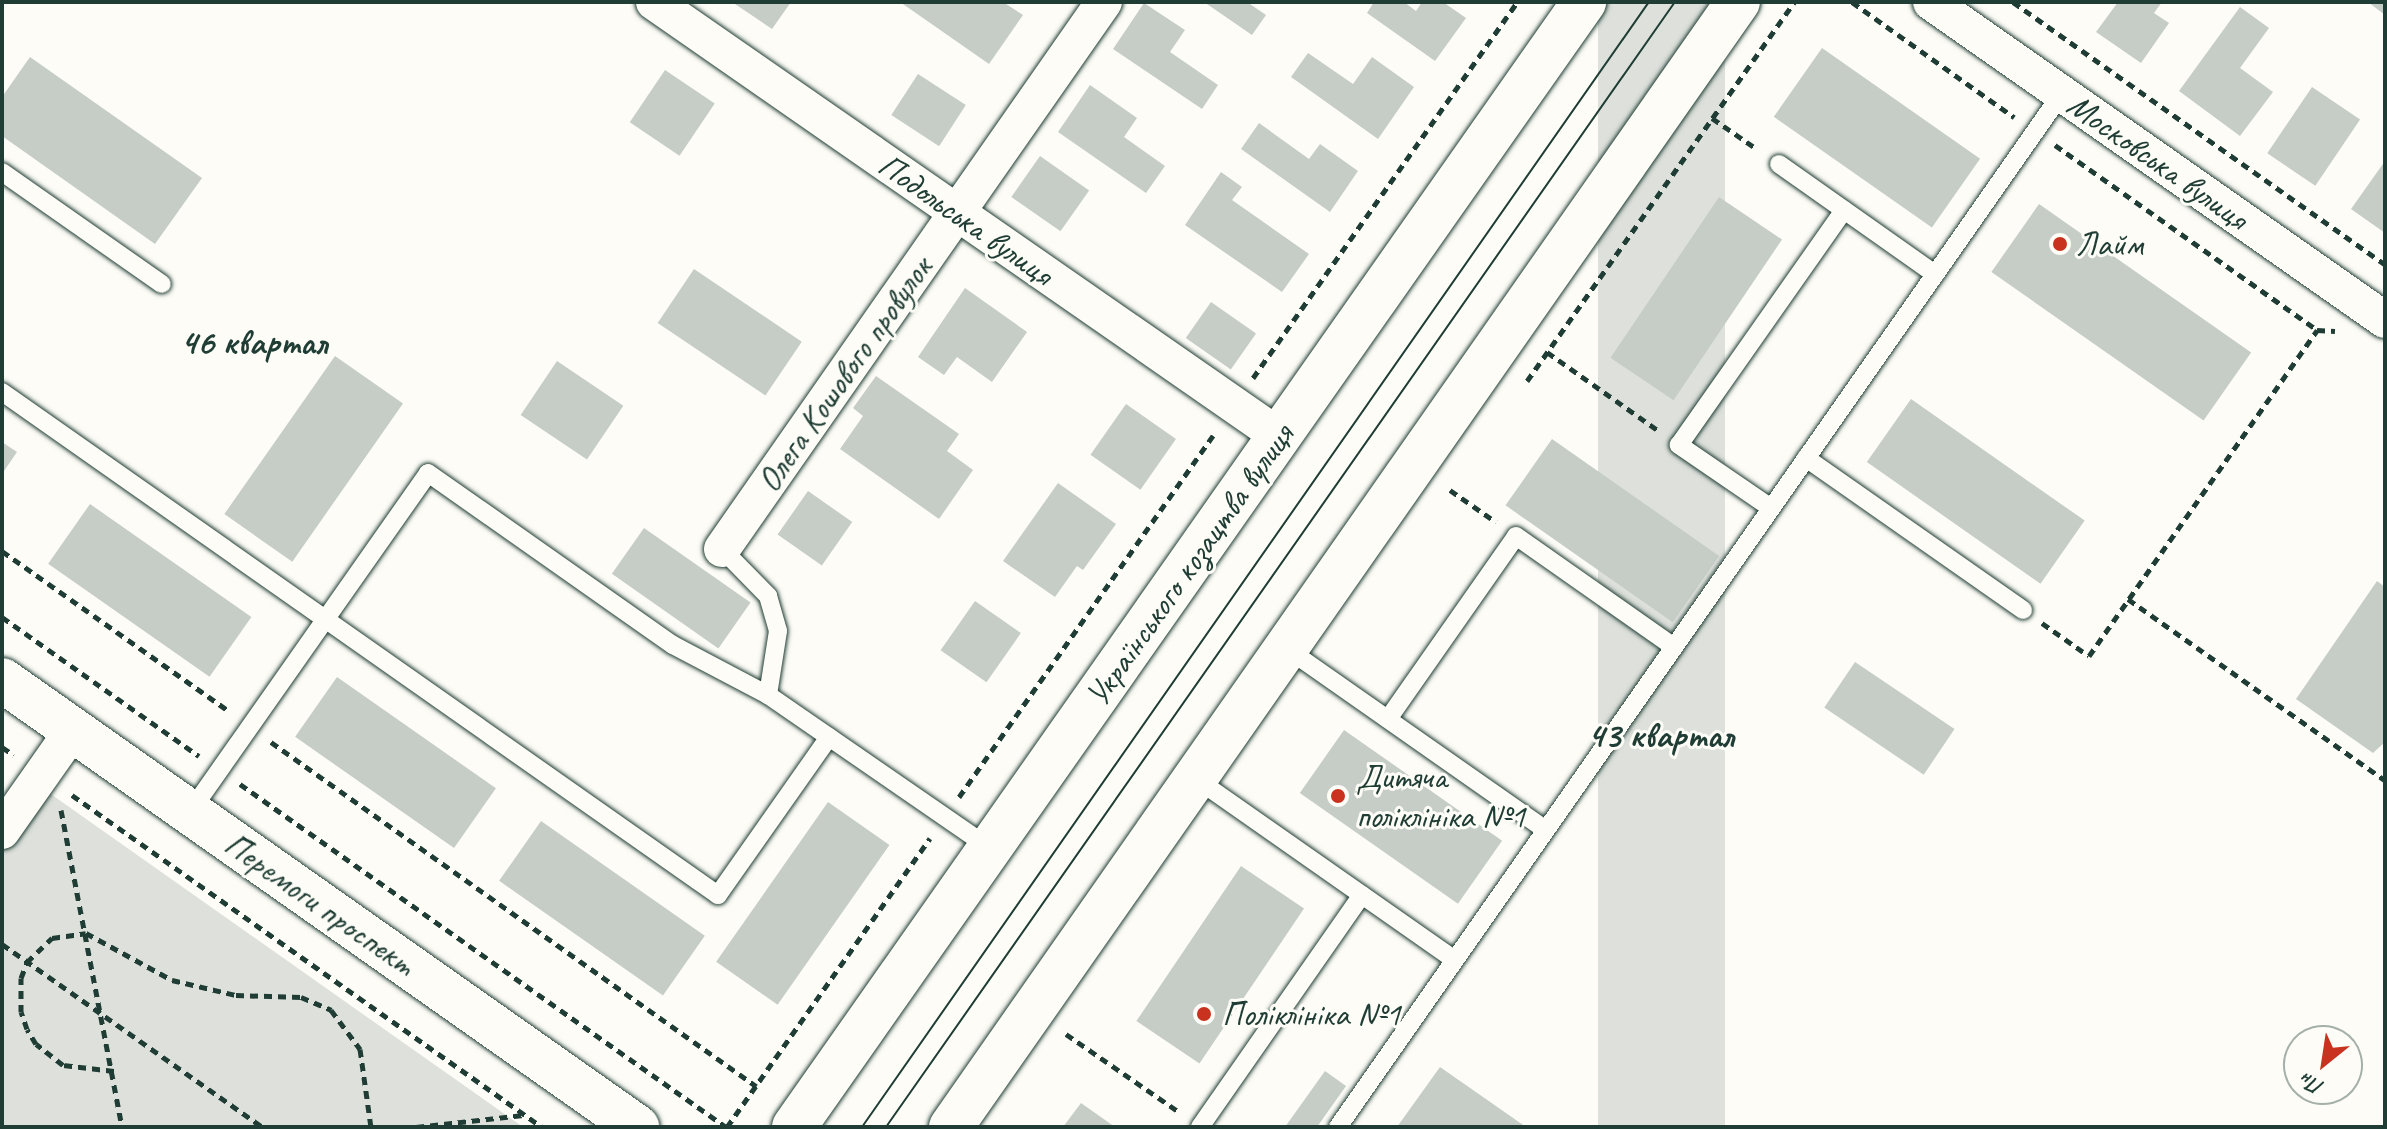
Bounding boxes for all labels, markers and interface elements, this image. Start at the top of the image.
street label: Московська вулиця [2060,84,2256,238]
street label: Подольська вулиця [871,144,1061,294]
place label: Лайм [2076,224,2143,264]
marker: Лайм [2051,235,2069,253]
street label: Олега Кошового провулок [748,249,940,499]
district label: 46 квартал [180,321,328,365]
street label: Українського козацтва вулиця [1076,416,1302,714]
district label: 43 квартал [1588,714,1734,758]
place label: Дитяча поліклініка №1 [1356,756,1525,836]
marker: Дитяча поліклініка №1 [1327,785,1349,807]
street label: Перемоги проспект [217,823,423,985]
place label: Поліклініка №1 [1222,994,1401,1034]
marker: Поліклініка №1 [1193,1003,1215,1025]
north arrow [2283,1025,2363,1105]
text: Пн [2295,1066,2329,1102]

